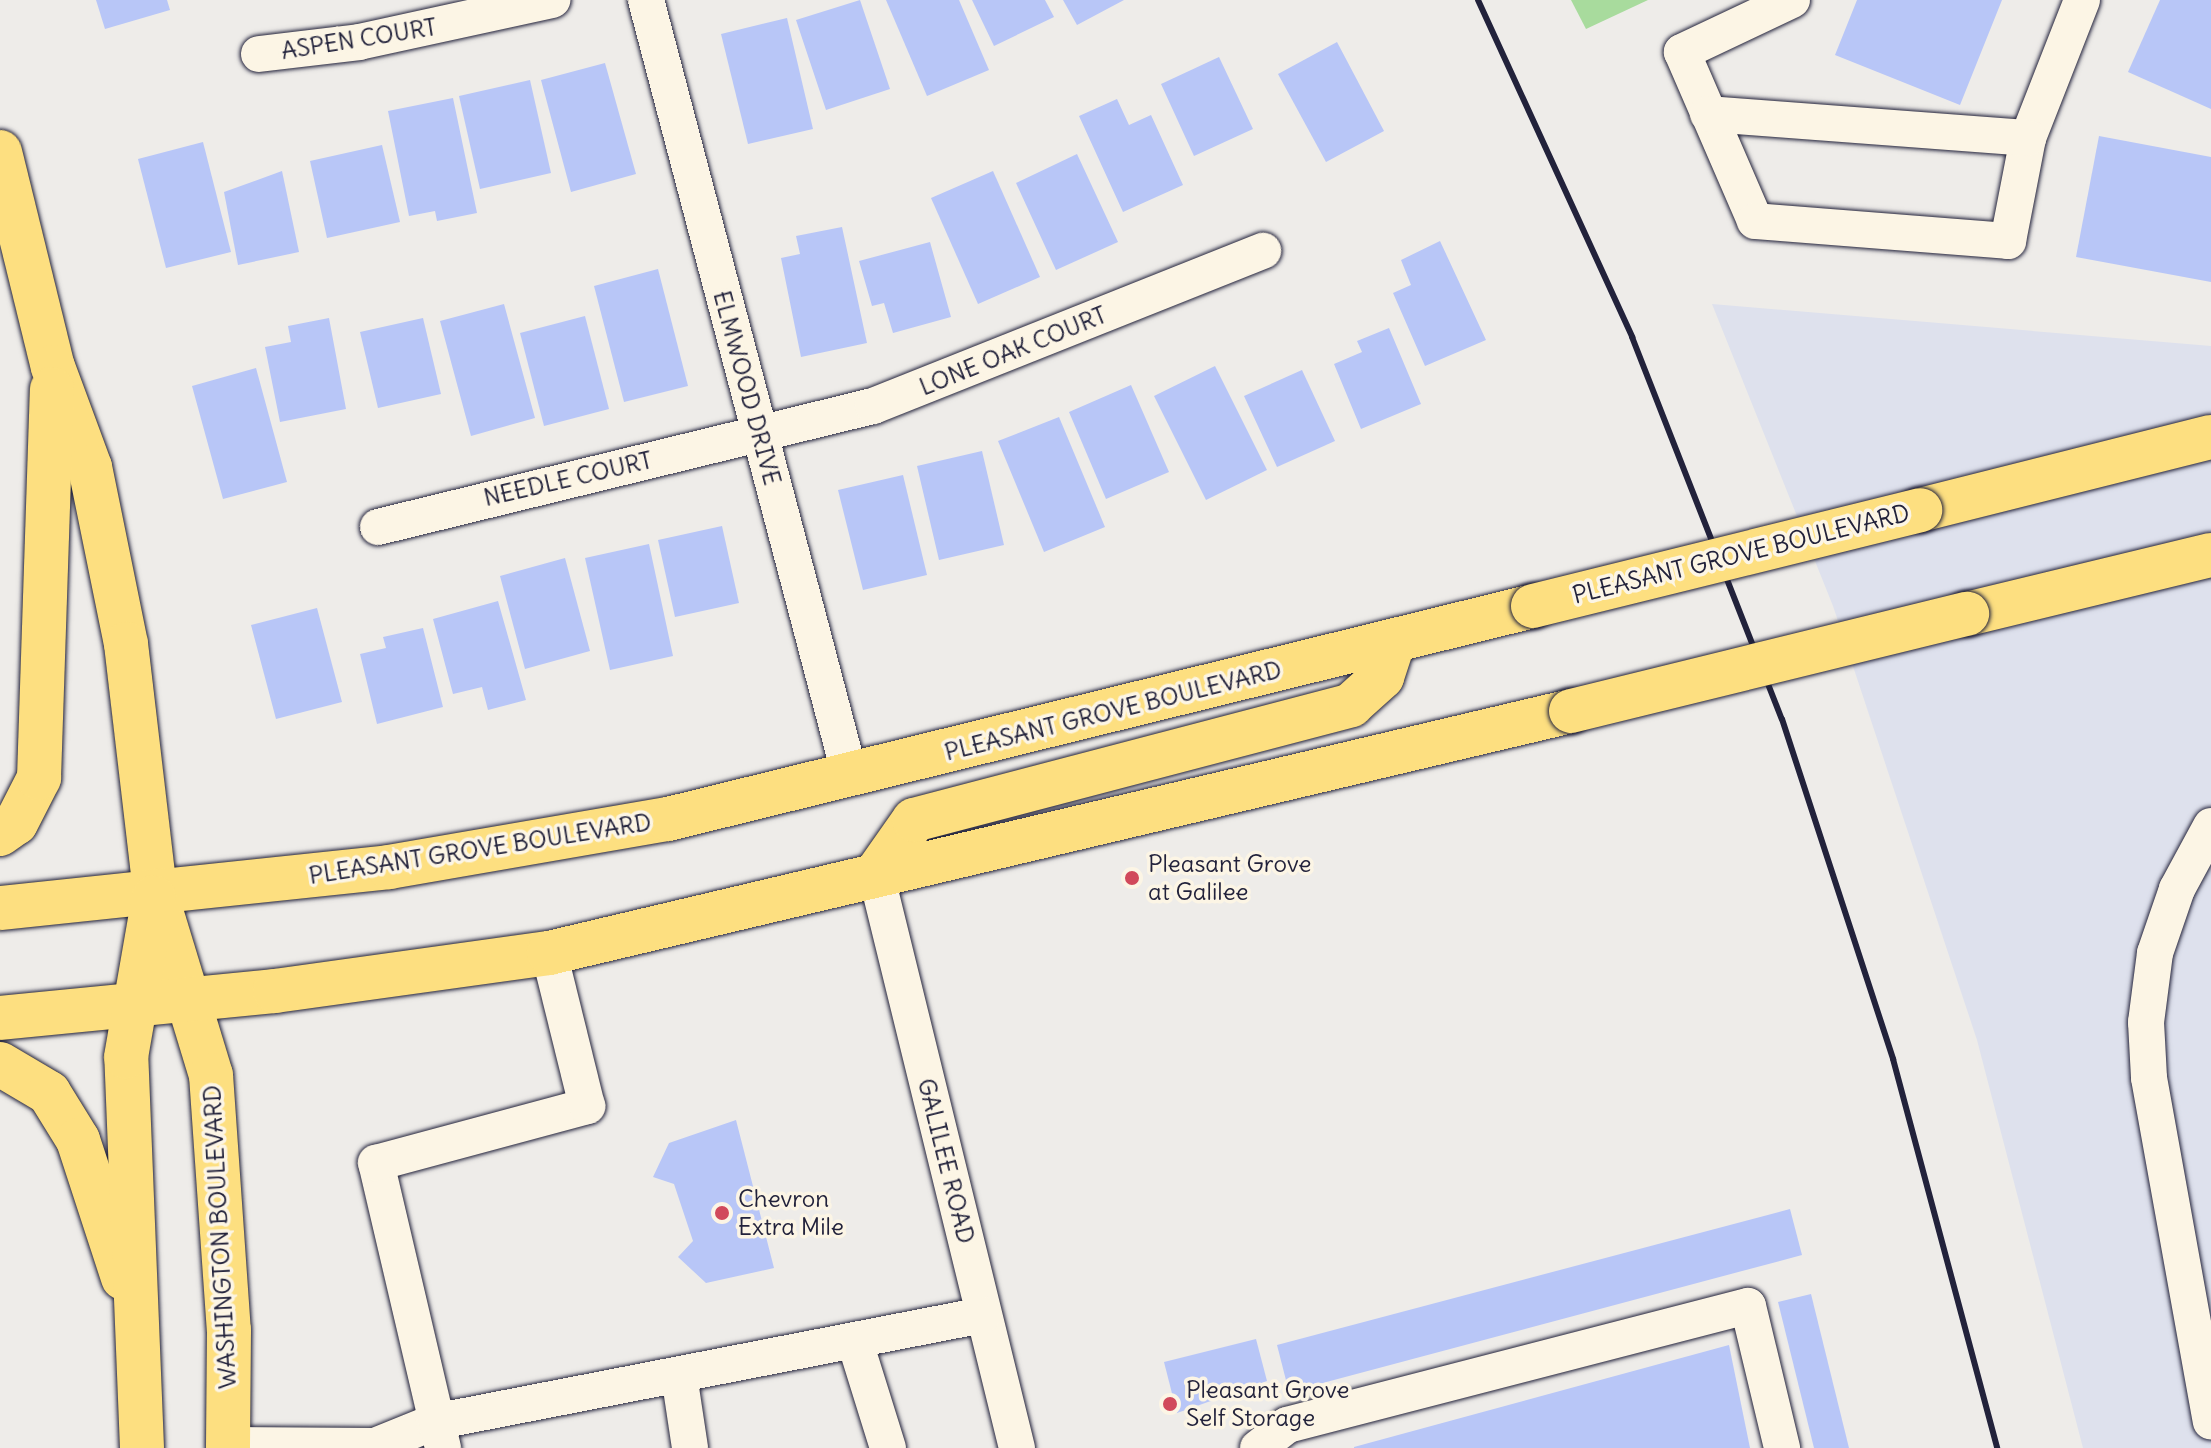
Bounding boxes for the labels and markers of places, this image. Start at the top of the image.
place label: Pleasant Grove at Galilee [1148,850,1312,906]
marker: Pleasant Grove at Galilee [1123,869,1141,887]
place label: Chevron Extra Mile [738,1185,844,1241]
marker: Chevron Extra Mile [713,1204,731,1222]
place label: Pleasant Grove Self Storage [1186,1376,1350,1432]
marker: Pleasant Grove Self Storage [1161,1395,1179,1413]

